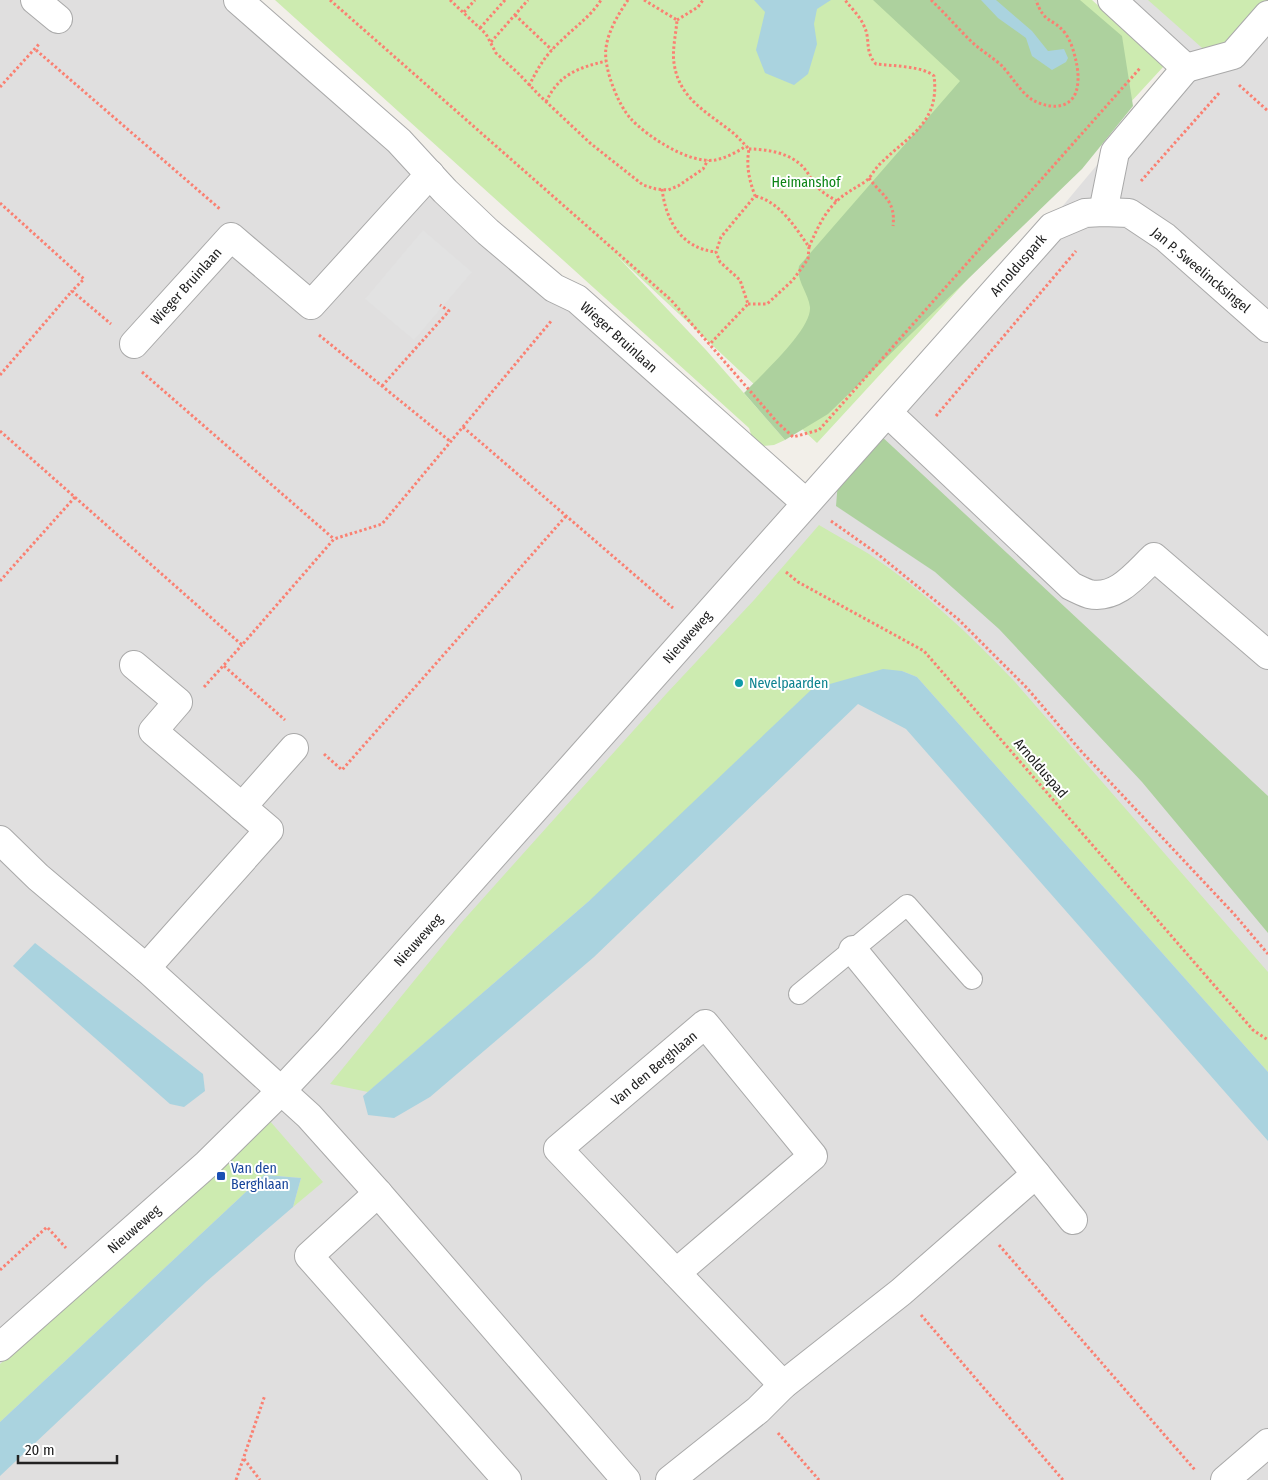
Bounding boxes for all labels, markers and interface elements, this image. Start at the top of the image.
park label: Heimanshof [772,174,842,191]
street label: Jan P. Sweelincksingel [1148,224,1254,317]
street label: Arnolduspark [987,230,1050,300]
street label: Wieger Bruinlaan [147,244,225,328]
street label: Wieger Bruinlaan [577,298,661,376]
street label: Nieuweweg [659,607,716,667]
place label: Nevelpaarden [749,675,828,692]
marker: Nevelpaarden [733,677,745,689]
street label: Arnolduspad [1010,735,1071,801]
street label: Nieuweweg [390,910,447,970]
street label: Van den Berghlaan [608,1027,701,1109]
place label: Van den Berghlaan [231,1160,289,1193]
marker: Van den Berghlaan [215,1170,227,1182]
street label: Nieuweweg [104,1201,165,1257]
scale bar [18,1432,116,1464]
text: 20 m [25,1441,55,1459]

